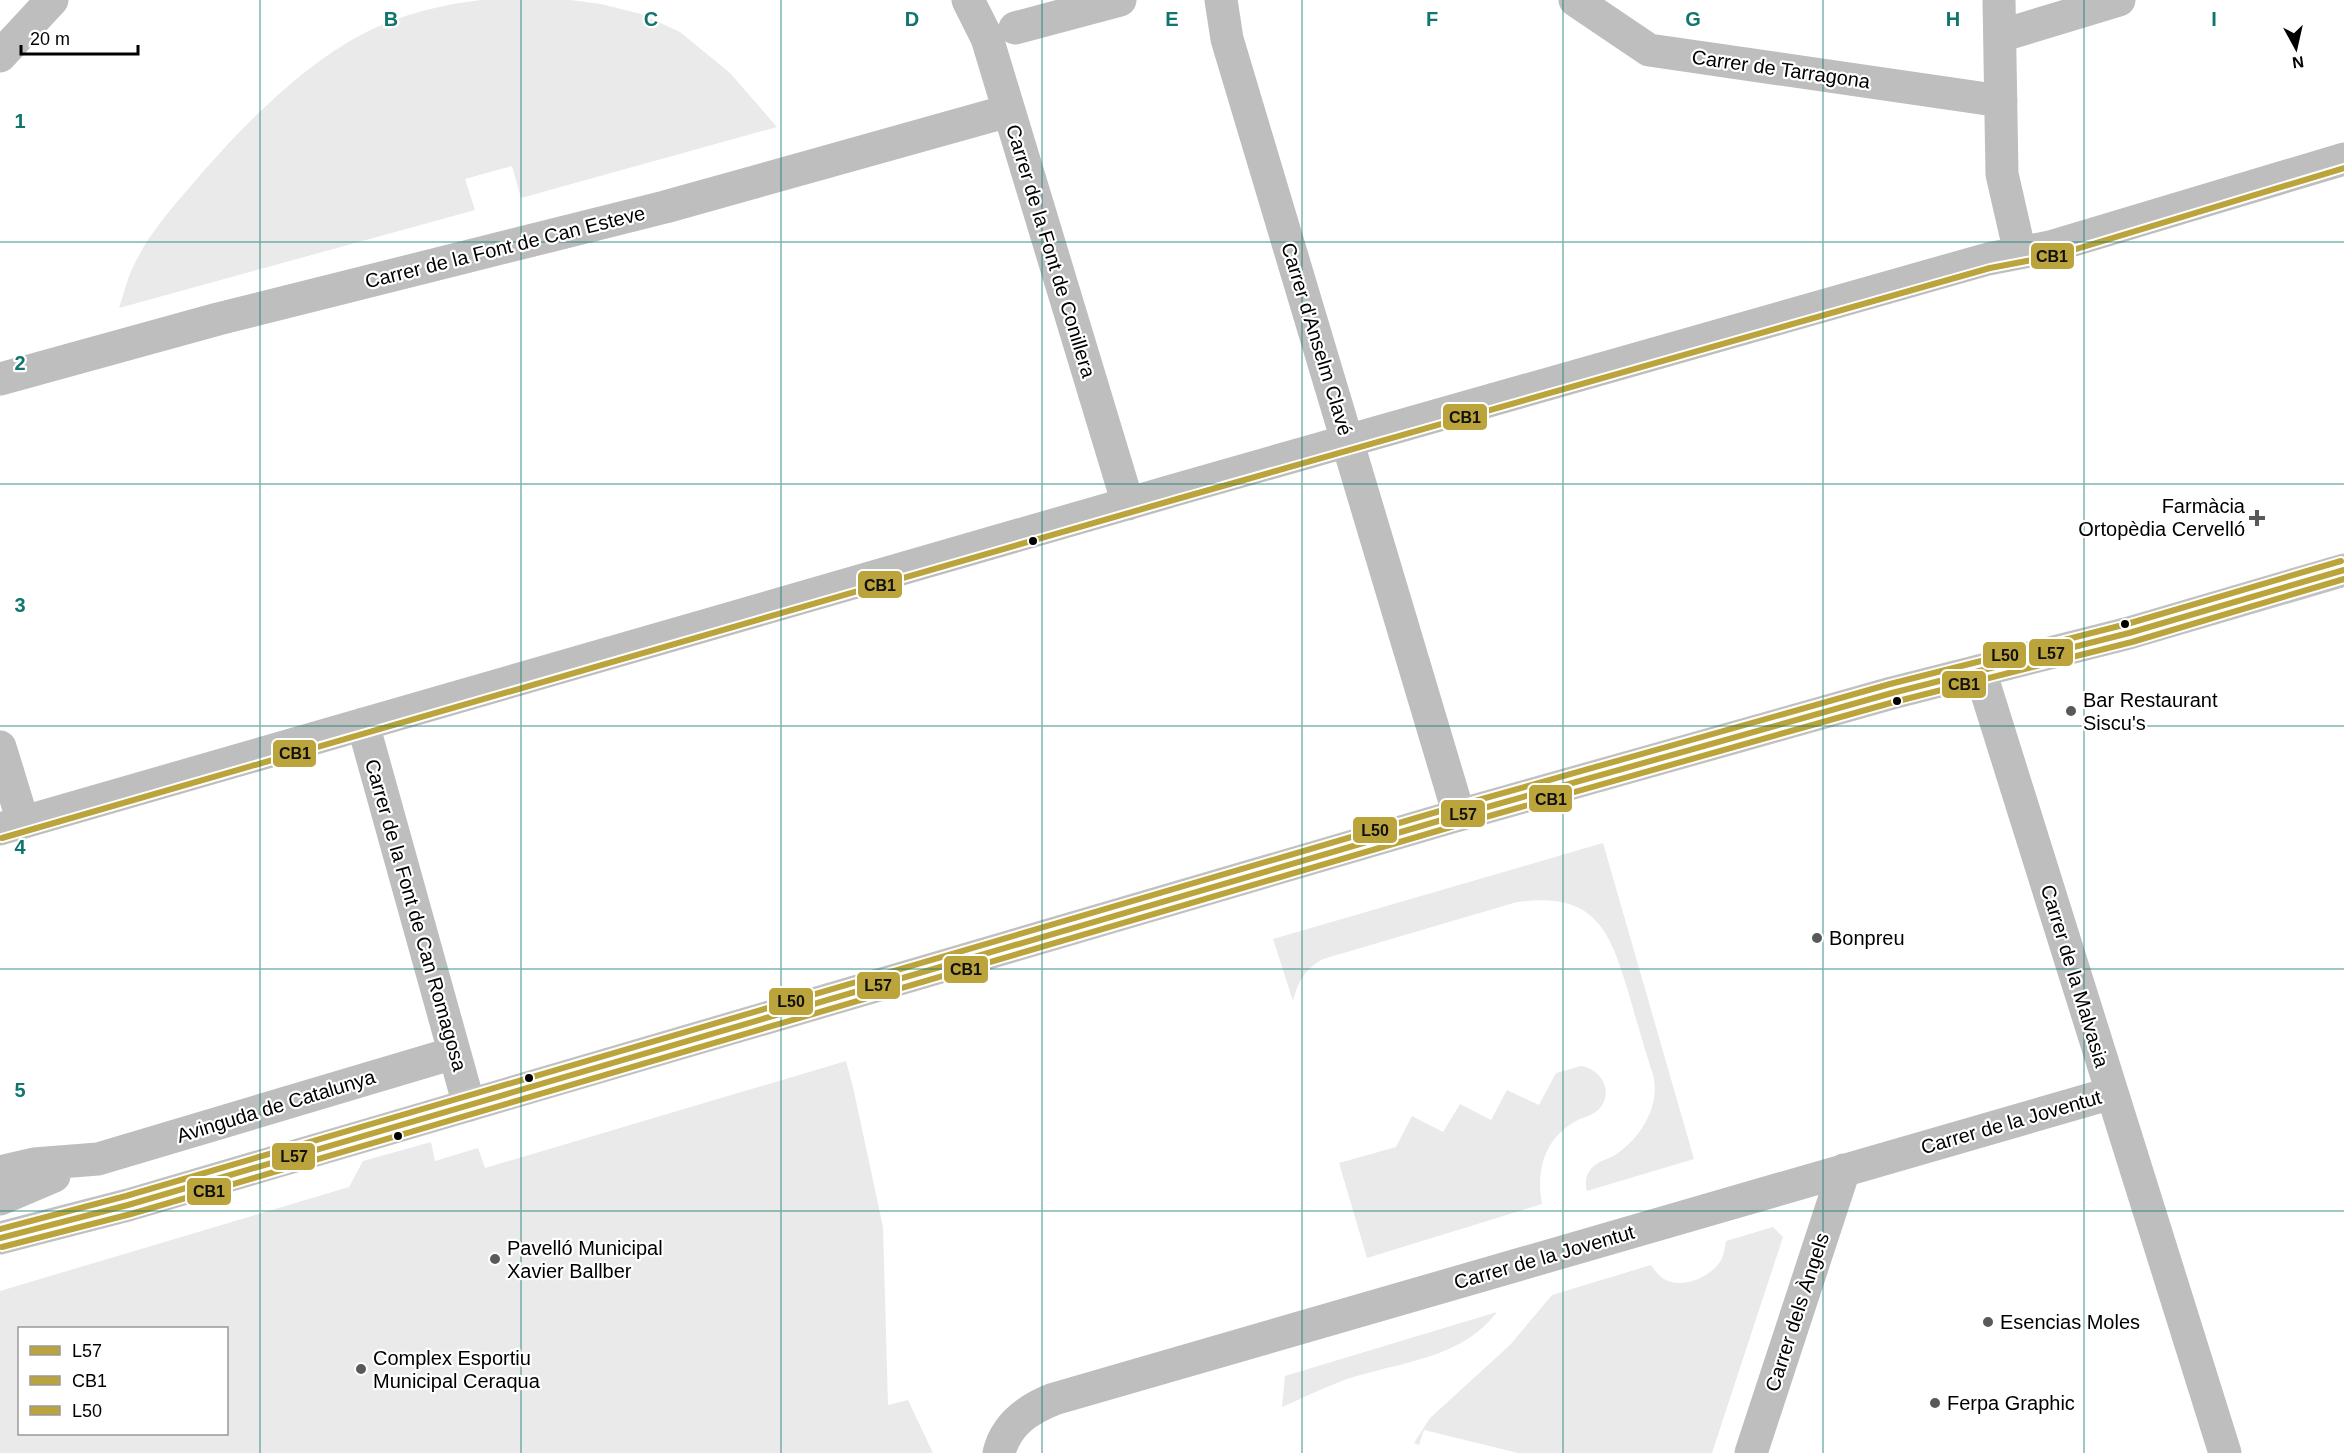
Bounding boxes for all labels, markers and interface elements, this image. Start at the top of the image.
text: B [384,8,398,30]
text: C [644,8,658,30]
text: D [905,8,919,30]
text: E [1165,8,1179,30]
text: F [1426,8,1438,30]
text: G [1685,8,1701,30]
text: H [1946,8,1960,30]
text: I [2211,8,2217,30]
scale bar [21,18,138,56]
north arrow [2266,18,2326,78]
text: 20 m [30,29,70,49]
street label: Carrer de Tarragona [1690,46,1872,93]
text: N [2291,53,2305,72]
text: 1 [14,110,26,132]
street label: Carrer de la Font de Conillera [1002,122,1100,381]
street label: Carrer de la Font de Can Esteve [363,201,647,293]
street label: Carrer d'Anselm Clavé [1277,240,1357,438]
line badge: CB1 [2030,242,2075,270]
text: CB1 [2036,248,2068,265]
text: 2 [14,352,26,374]
line badge: CB1 [1442,403,1488,431]
text: CB1 [1449,409,1481,426]
place label: Farmàcia Ortopèdia Cervelló [2078,495,2246,540]
marker: Farmàcia Ortopèdia Cervelló [2250,511,2264,525]
unlabelled marker [1027,535,1039,547]
line badge: CB1 [857,570,903,599]
text: CB1 [864,577,896,594]
text: 3 [14,594,26,616]
unlabelled marker [2119,618,2131,630]
line badge: L57 [2028,638,2074,667]
line badge: L50 [1982,641,2027,669]
text: L57 [2037,645,2065,662]
text: L50 [1991,647,2019,664]
line badge: CB1 [1941,670,1987,699]
text: CB1 [1948,676,1980,693]
place label: Bar Restaurant Siscu's [2083,689,2218,734]
unlabelled marker [1891,695,1903,707]
marker: Bar Restaurant Siscu's [2064,704,2078,718]
line badge: CB1 [272,739,317,768]
text: CB1 [279,745,311,762]
street label: Carrer de la Font de Can Romagosa [361,756,471,1074]
line badge: CB1 [1528,784,1573,813]
text: CB1 [1535,791,1567,808]
line badge: L57 [1440,799,1486,828]
text: L57 [1449,806,1477,823]
line badge: L50 [1352,816,1398,844]
text: L50 [1361,822,1389,839]
text: 4 [14,836,26,858]
street label: Carrer de la Malvasia [2037,882,2114,1071]
place label: Bonpreu [1829,927,1905,949]
marker: Bonpreu [1810,931,1824,945]
line badge: CB1 [943,955,989,984]
text: CB1 [950,961,982,978]
line badge: L57 [856,971,901,1000]
text: L57 [864,977,892,994]
line badge: L50 [768,987,814,1016]
text: L50 [777,993,805,1010]
street label: Avinguda de Catalunya [174,1065,379,1147]
unlabelled marker [523,1072,535,1084]
text: 5 [14,1079,26,1101]
street label: Carrer de la Joventut [1918,1086,2104,1158]
unlabelled marker [392,1130,404,1142]
line badge: L57 [271,1142,316,1171]
text: L57 [280,1148,308,1165]
line badge: CB1 [186,1177,232,1206]
text: CB1 [193,1183,225,1200]
street label: Carrer de la Joventut [1451,1221,1637,1293]
street label: Carrer dels Àngels [1761,1230,1833,1394]
place label: Pavelló Municipal Xavier Ballber [507,1237,663,1282]
marker: Pavelló Municipal Xavier Ballber [488,1252,502,1266]
place label: Esencias Moles [2000,1311,2140,1333]
marker: Esencias Moles [1981,1315,1995,1329]
legend [18,1327,228,1435]
text: L57 [72,1341,102,1361]
place label: Complex Esportiu Municipal Ceraqua [373,1347,541,1392]
marker: Complex Esportiu Municipal Ceraqua [354,1362,368,1376]
text: CB1 [72,1371,107,1391]
place label: Ferpa Graphic [1947,1392,2075,1414]
marker: Ferpa Graphic [1928,1396,1942,1410]
text: L50 [72,1401,102,1421]

